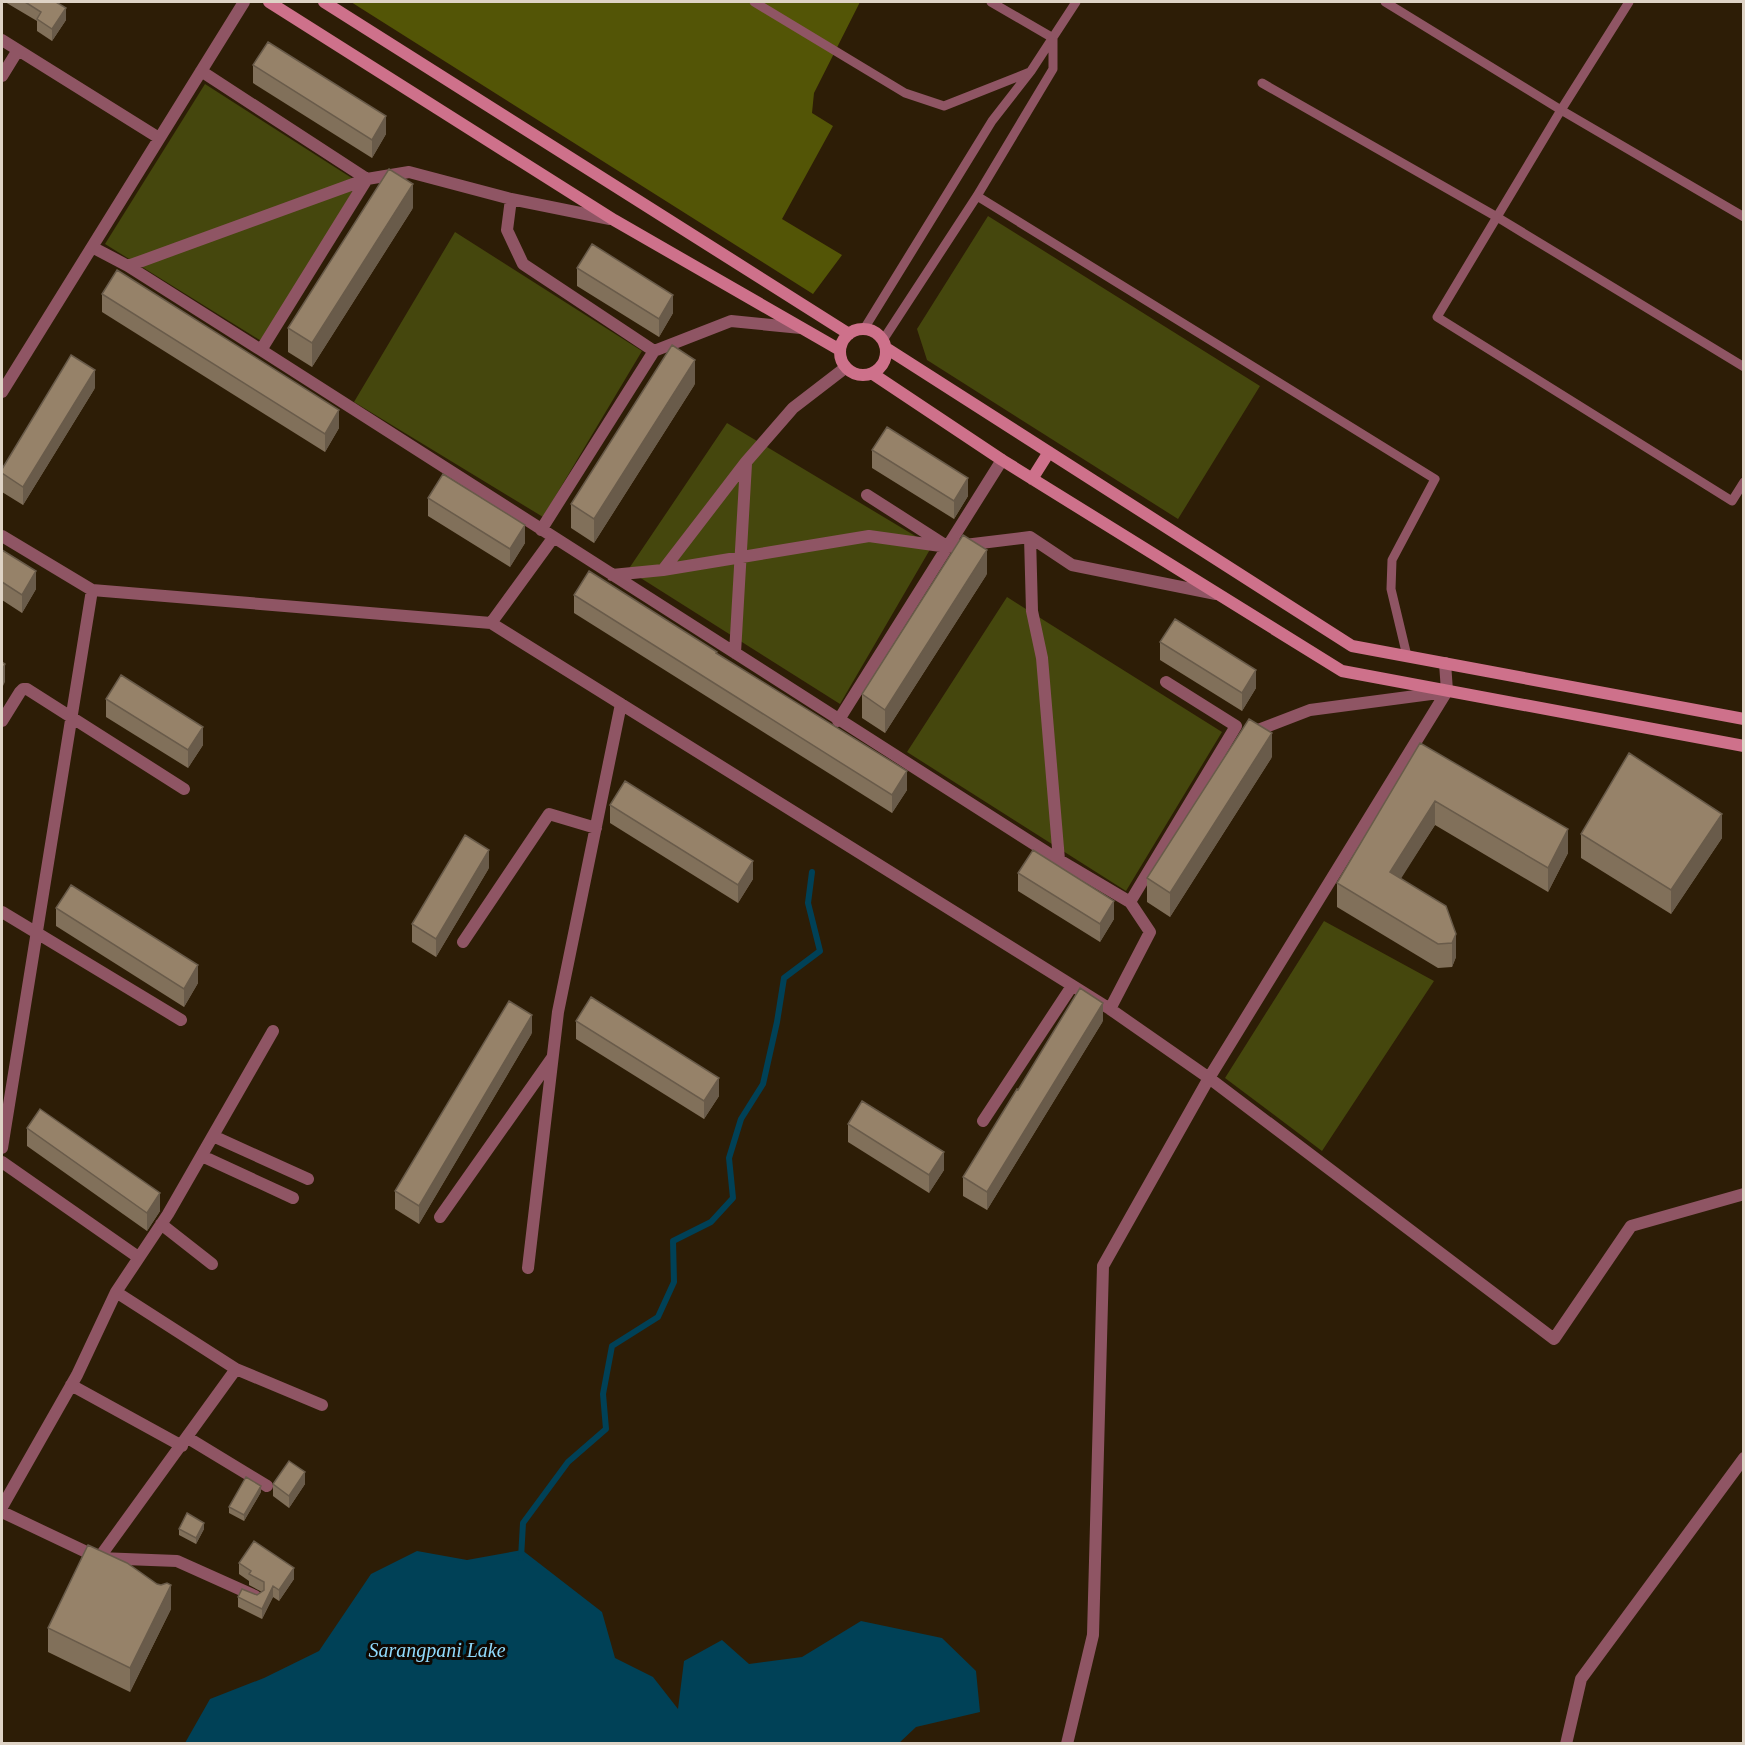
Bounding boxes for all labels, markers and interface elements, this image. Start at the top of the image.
water label: Sarangpani Lake [368,1639,506,1662]

